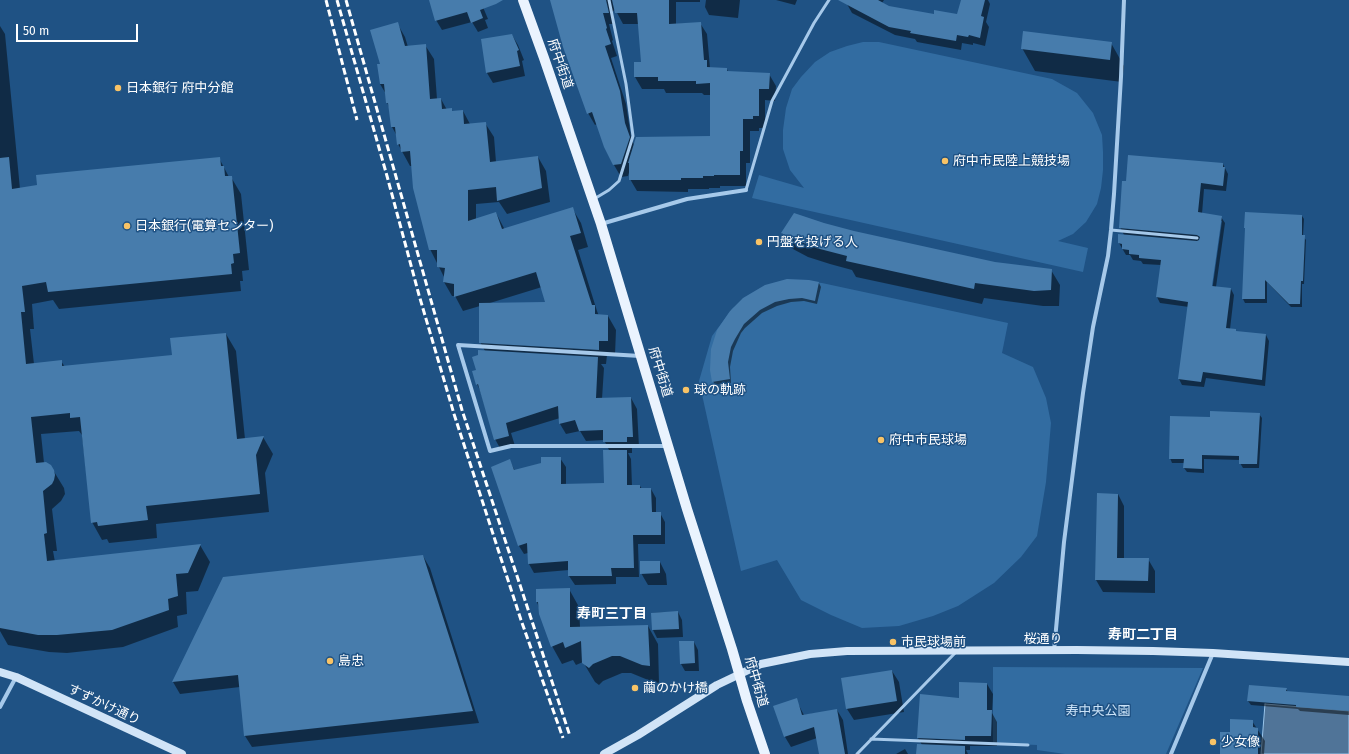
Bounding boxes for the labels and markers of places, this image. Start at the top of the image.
place label: 日本銀行 府中分館 [126,80,233,96]
marker: 日本銀行 府中分館 [113,83,123,93]
place label: 府中市民陸上競技場 [953,153,1070,169]
marker: 府中市民陸上競技場 [940,156,950,166]
place label: 日本銀行(電算センター) [135,218,273,234]
marker: 日本銀行(電算センター) [122,221,132,231]
place label: 円盤を投げる人 [767,234,858,250]
marker: 円盤を投げる人 [754,237,764,247]
place label: 球の軌跡 [694,382,746,398]
marker: 球の軌跡 [681,385,691,395]
place label: 府中市民球場 [889,432,967,448]
marker: 府中市民球場 [876,435,886,445]
place label: 市民球場前 [901,634,966,650]
marker: 市民球場前 [888,637,898,647]
place label: 島忠 [338,653,364,669]
marker: 島忠 [325,656,335,666]
place label: 繭のかけ橋 [643,680,708,696]
marker: 繭のかけ橋 [630,683,640,693]
place label: 少女像 [1221,734,1260,750]
marker: 少女像 [1208,737,1218,747]

